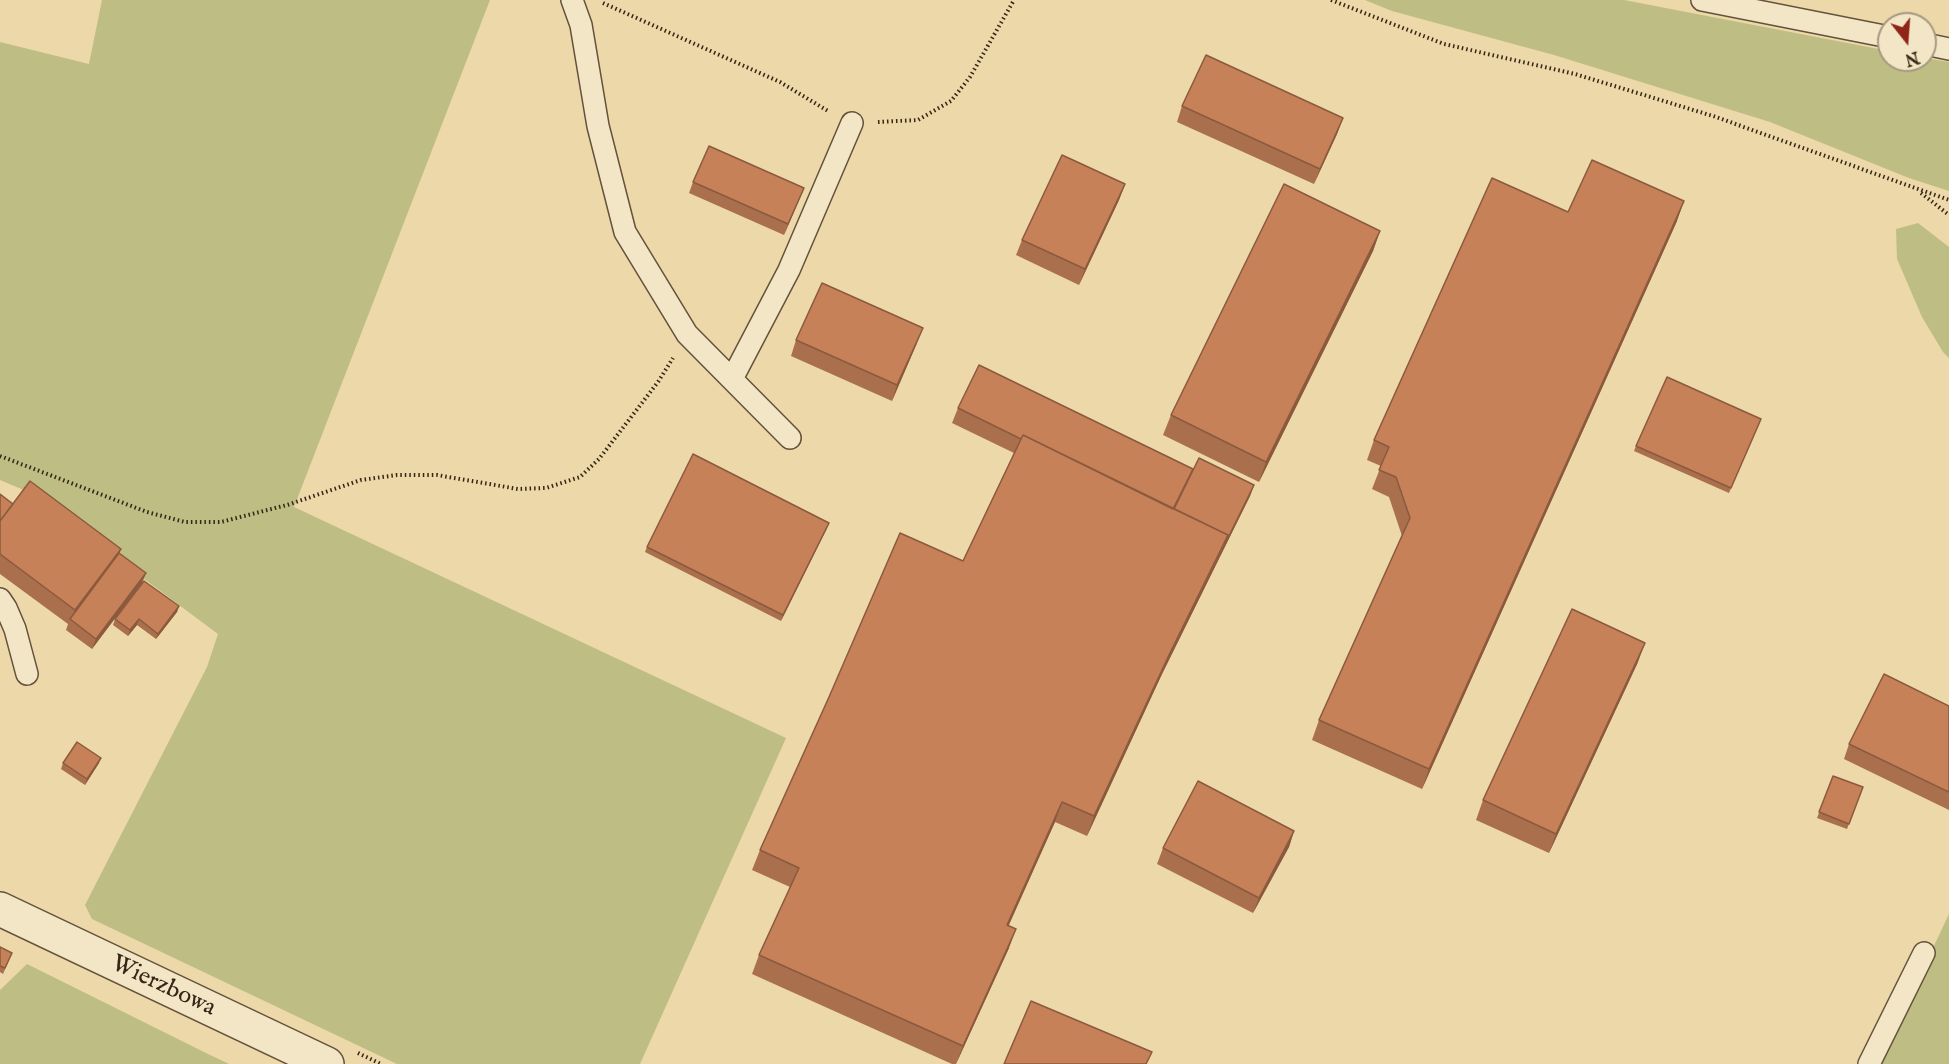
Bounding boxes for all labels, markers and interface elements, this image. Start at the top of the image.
north arrow [1877,12,1937,72]
text: N [1902,46,1921,69]
street label: Wierzbowa [106,950,220,1024]

